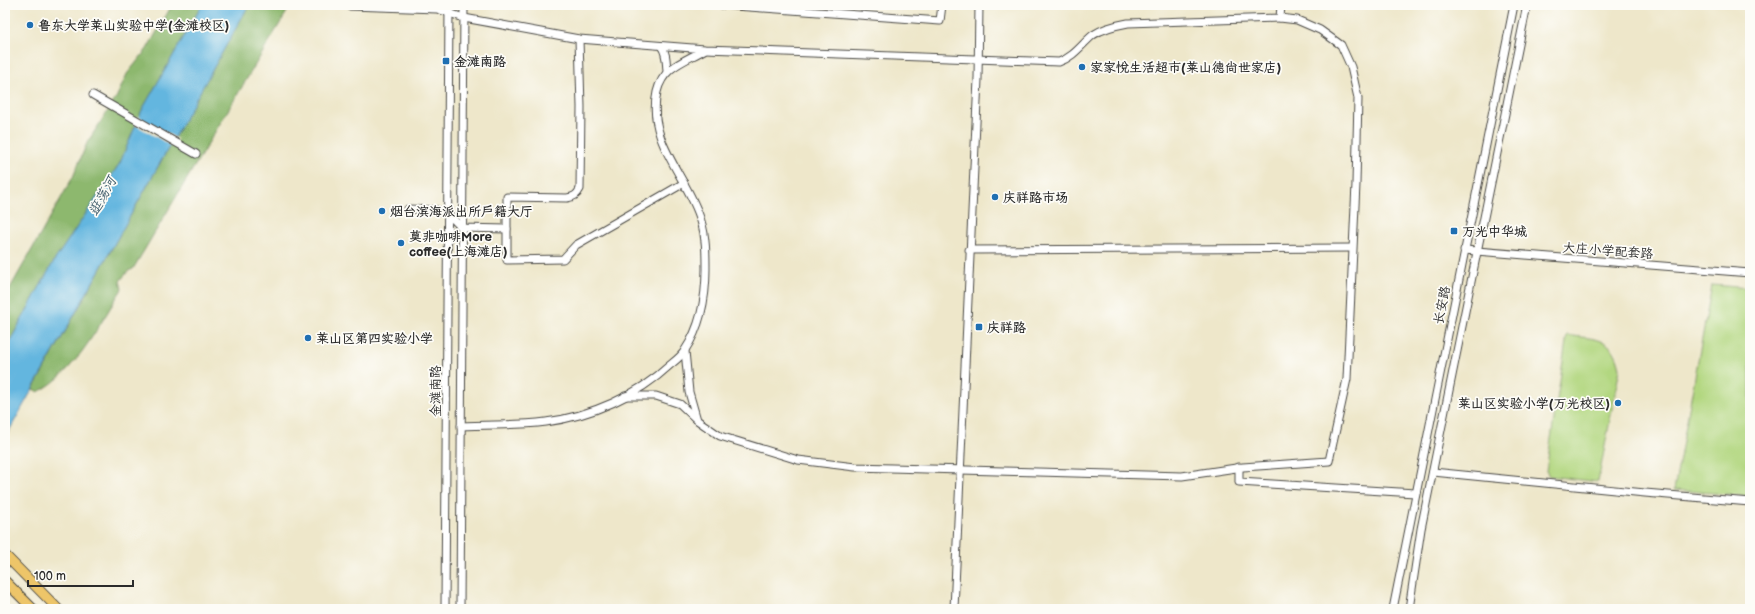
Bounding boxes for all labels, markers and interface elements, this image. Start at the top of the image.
place label: 鲁东大学莱山实验中学(金滩校区) [38,18,229,34]
marker: 鲁东大学莱山实验中学(金滩校区) [25,20,35,30]
place label: 金滩南路 [454,54,506,70]
marker: 金滩南路 [441,56,451,66]
place label: 家家悦生活超市(莱山德尚世家店) [1090,60,1281,76]
marker: 家家悦生活超市(莱山德尚世家店) [1077,62,1087,72]
water label: 逛荡河 [85,172,121,219]
place label: 庆祥路市场 [1003,190,1068,206]
marker: 庆祥路市场 [990,192,1000,202]
place label: 烟台滨海派出所户籍大厅 [390,204,533,220]
marker: 烟台滨海派出所户籍大厅 [377,206,387,216]
place label: 万光中华城 [1462,224,1527,240]
marker: 万光中华城 [1449,226,1459,236]
place label: 莫非咖啡More coffee(上海滩店) [409,229,508,260]
marker: 莫非咖啡More coffee(上海滩店) [396,238,406,248]
street label: 大庄小学配套路 [1562,240,1654,262]
street label: 长安路 [1430,285,1454,326]
place label: 庆祥路 [987,320,1026,336]
marker: 庆祥路 [974,322,984,332]
place label: 莱山区第四实验小学 [316,331,433,347]
marker: 莱山区第四实验小学 [303,333,313,343]
street label: 金滩南路 [428,365,444,417]
place label: 莱山区实验小学(万光校区) [1458,396,1610,412]
marker: 莱山区实验小学(万光校区) [1613,398,1623,408]
scale bar [28,562,133,588]
text: 100 m [34,569,66,584]

